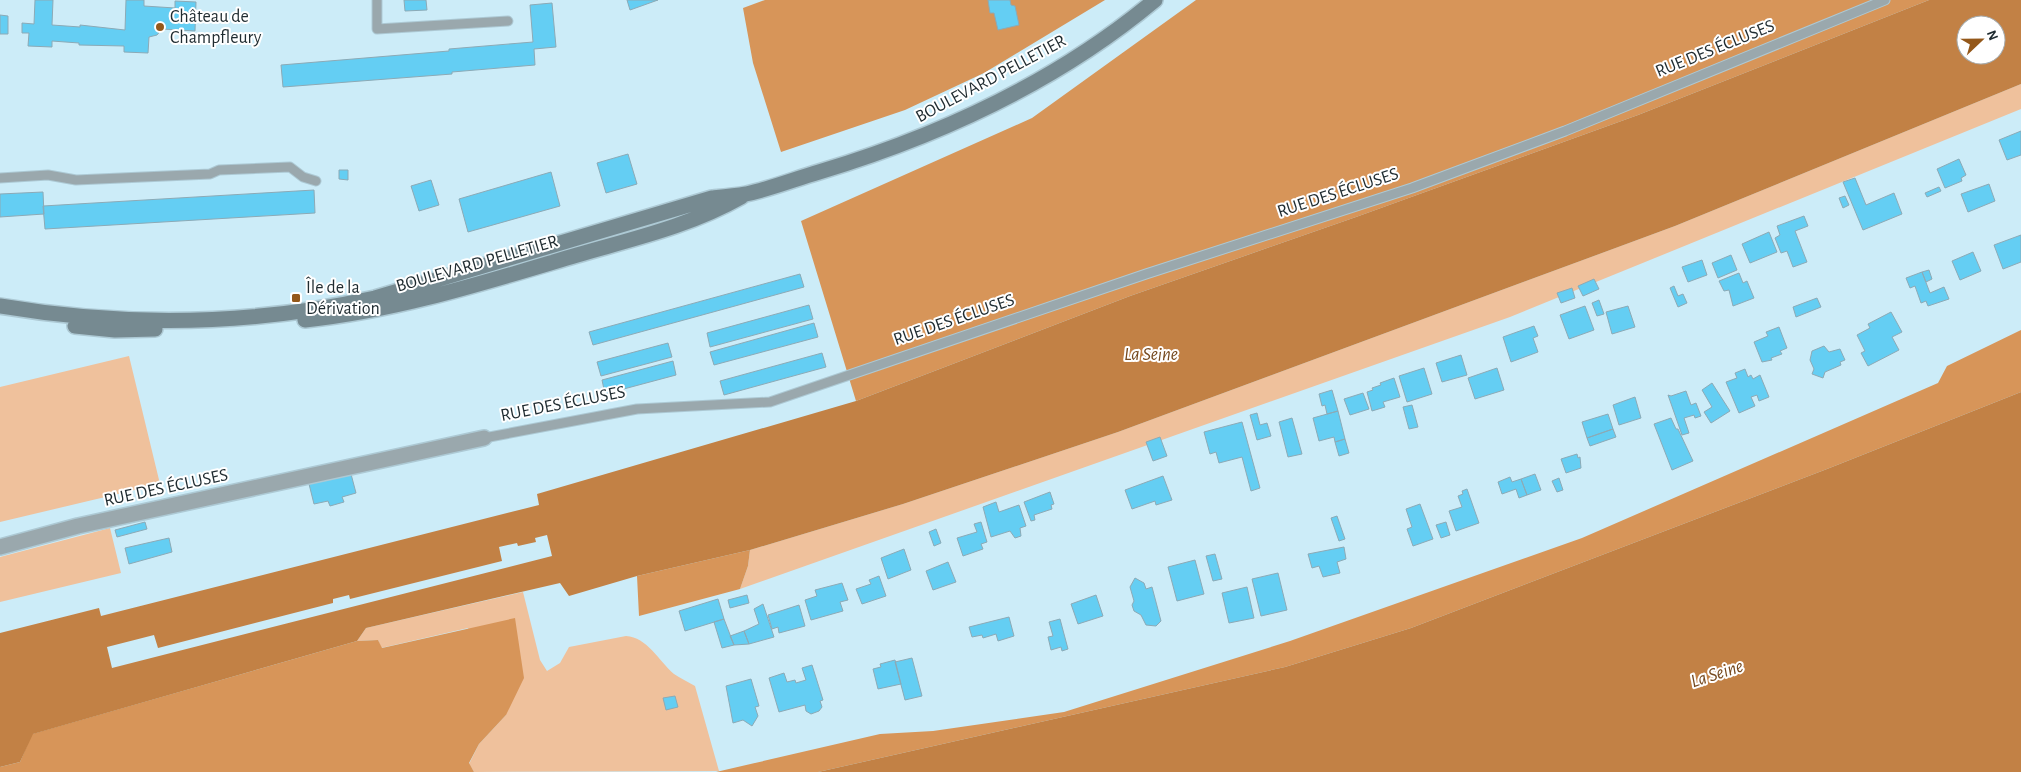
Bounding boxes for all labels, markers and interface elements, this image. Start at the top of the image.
place label: Château de Champfleury [170,8,262,47]
street label: RUE DES ÉCLUSES [1652,14,1777,81]
north arrow [1956,15,2006,65]
marker: Château de Champfleury [154,21,166,33]
text: N [1984,28,2000,43]
street label: BOULEVARD PELLETIER [913,32,1069,126]
street label: RUE DES ÉCLUSES [1274,162,1401,221]
street label: BOULEVARD PELLETIER [394,232,560,296]
place label: Île de la Dérivation [306,276,380,318]
street label: RUE DES ÉCLUSES [890,288,1017,349]
marker: Île de la Dérivation [290,292,302,304]
water label: La Seine [1124,345,1178,364]
street label: RUE DES ÉCLUSES [499,380,627,425]
street label: RUE DES ÉCLUSES [102,463,230,510]
water label: La Seine [1688,657,1746,691]

